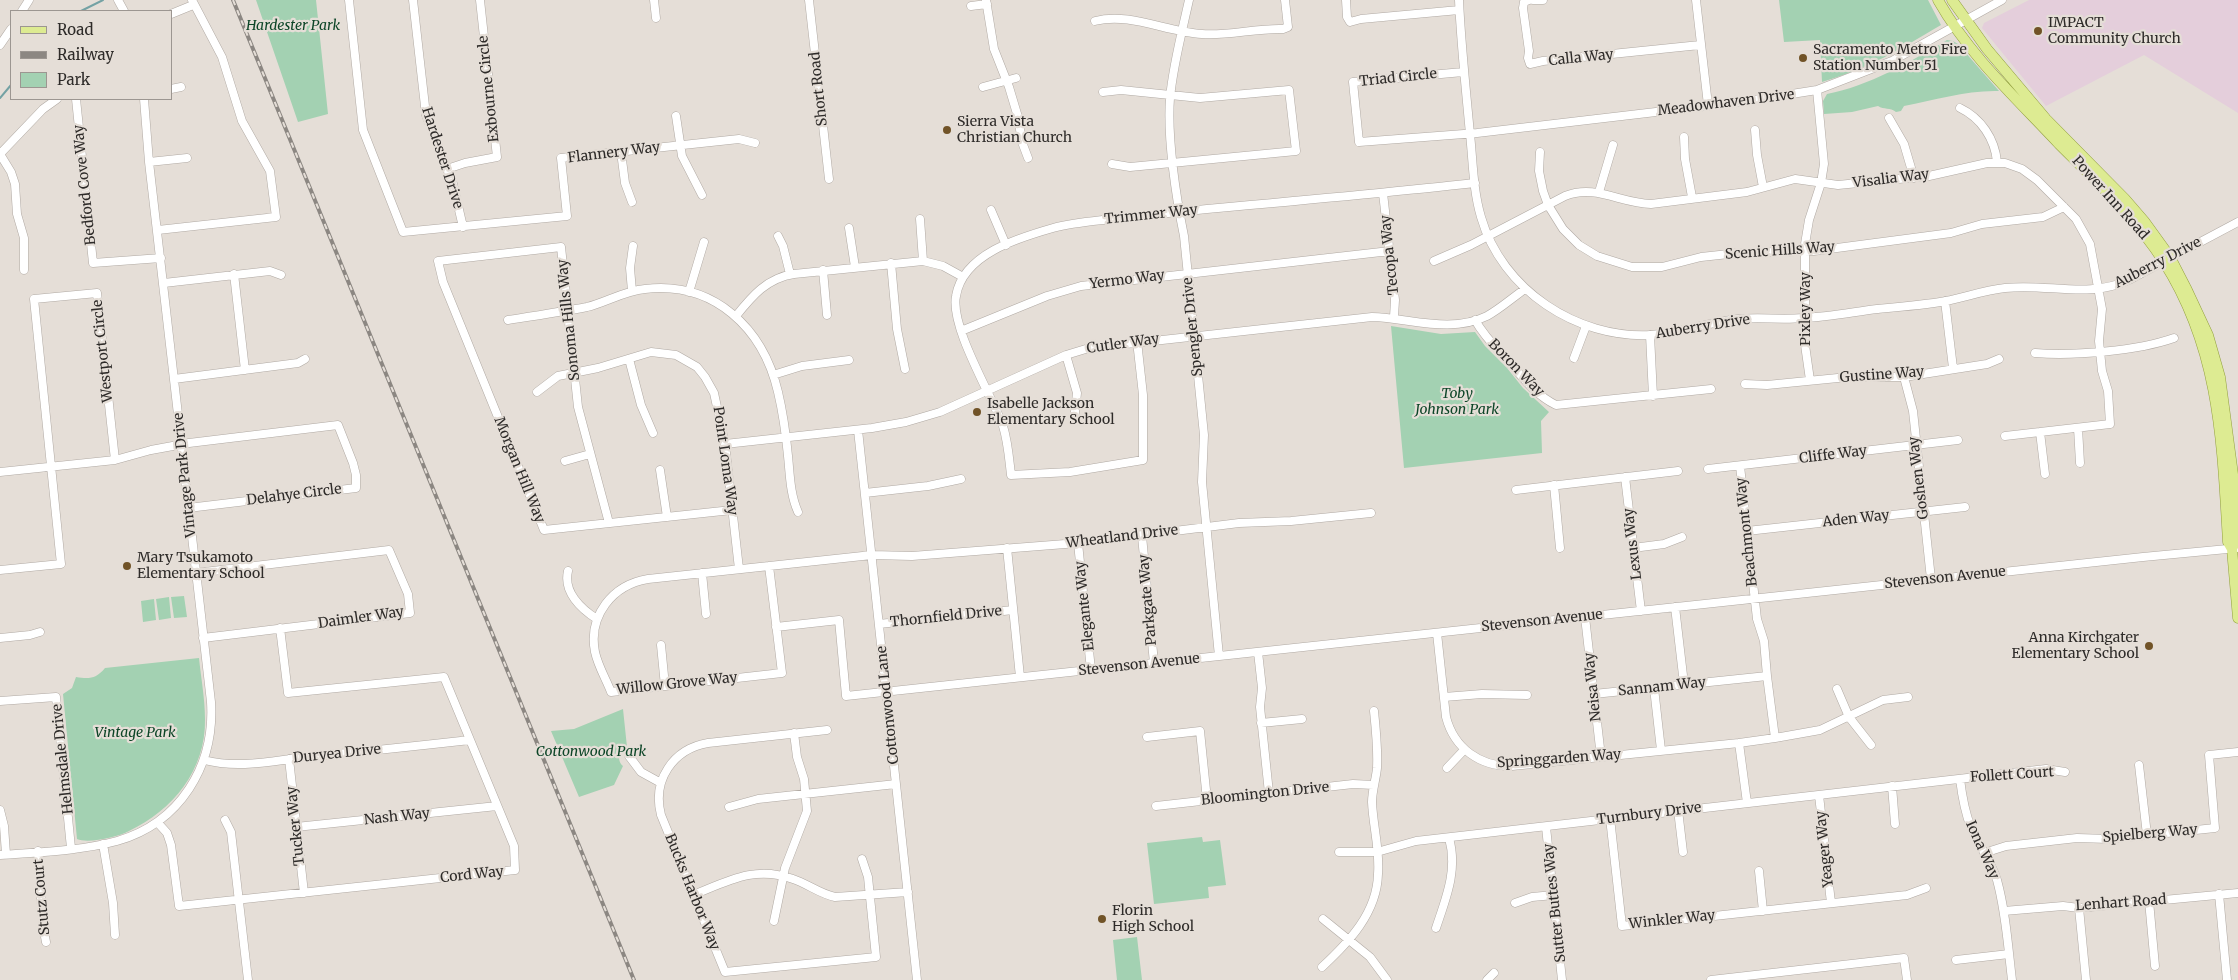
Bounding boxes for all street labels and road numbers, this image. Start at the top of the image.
street label: Exbourne Circle [475,35,503,143]
street label: Calla Way [1548,46,1614,70]
street label: Short Road [807,51,831,127]
street label: Triad Circle [1358,66,1438,90]
street label: Meadowhaven Drive [1657,86,1795,120]
street label: Hardester Drive [418,105,466,211]
street label: Bedford Cove Way [70,124,100,246]
street label: Flannery Way [567,139,661,167]
street label: Power Inn Road [2068,153,2152,243]
street label: Visalia Way [1852,166,1930,192]
street label: Trimmer Way [1103,202,1199,228]
street label: Tecopa Way [1377,214,1403,296]
street label: Auberry Drive [2112,234,2204,292]
street label: Scenic Hills Way [1724,239,1836,263]
street label: Sonoma Hills Way [554,258,584,382]
street label: Yermo Way [1088,267,1166,293]
street label: Pixley Way [1798,272,1814,346]
street label: Spengler Drive [1179,277,1207,377]
street label: Westport Circle [89,299,117,403]
street label: Auberry Drive [1655,311,1751,343]
street label: Cutler Way [1086,331,1160,357]
street label: Boron Way [1485,336,1547,400]
street label: Gustine Way [1839,364,1925,386]
street label: Point Loma Way [709,406,741,516]
street label: Vintage Park Drive [170,412,200,538]
street label: Morgan Hill Way [490,415,548,525]
street label: Goshen Way [1906,436,1932,520]
street label: Cliffe Way [1798,443,1868,467]
street label: Beachmont Way [1733,477,1761,587]
street label: Delahye Circle [246,481,342,509]
street label: Lexus Way [1620,507,1646,581]
street label: Aden Way [1822,507,1890,531]
street label: Wheatland Drive [1065,522,1179,552]
street label: Parkgate Way [1136,554,1160,646]
street label: Elegante Way [1072,560,1098,652]
street label: Stevenson Avenue [1883,563,2007,593]
street label: Thornfield Drive [889,603,1003,631]
street label: Daimler Way [317,604,405,632]
street label: Stevenson Avenue [1480,606,1604,636]
street label: Cottonwood Lane [873,645,903,765]
street label: Stevenson Avenue [1077,650,1201,680]
street label: Neisa Way [1581,652,1605,722]
street label: Willow Grove Way [616,669,738,699]
street label: Sannam Way [1617,674,1707,700]
street label: Helmsdale Drive [49,703,77,815]
street label: Duryea Drive [292,741,382,767]
street label: Springgarden Way [1496,746,1622,772]
street label: Follett Court [1970,764,2054,786]
street label: Bloomington Drive [1200,779,1330,809]
street label: Tucker Way [283,786,309,866]
street label: Turnbury Drive [1596,799,1702,829]
street label: Nash Way [363,805,431,829]
street label: Yeager Way [1813,810,1837,888]
street label: Iona Way [1962,818,2002,882]
street label: Spielberg Way [2102,821,2198,847]
street label: Bucks Harbor Way [661,831,723,953]
street label: Sutter Buttes Way [1540,843,1570,963]
street label: Stutz Court [30,858,54,936]
street label: Cord Way [440,863,504,887]
street label: Lenhart Road [2075,891,2167,915]
street label: Winkler Way [1628,907,1716,933]

